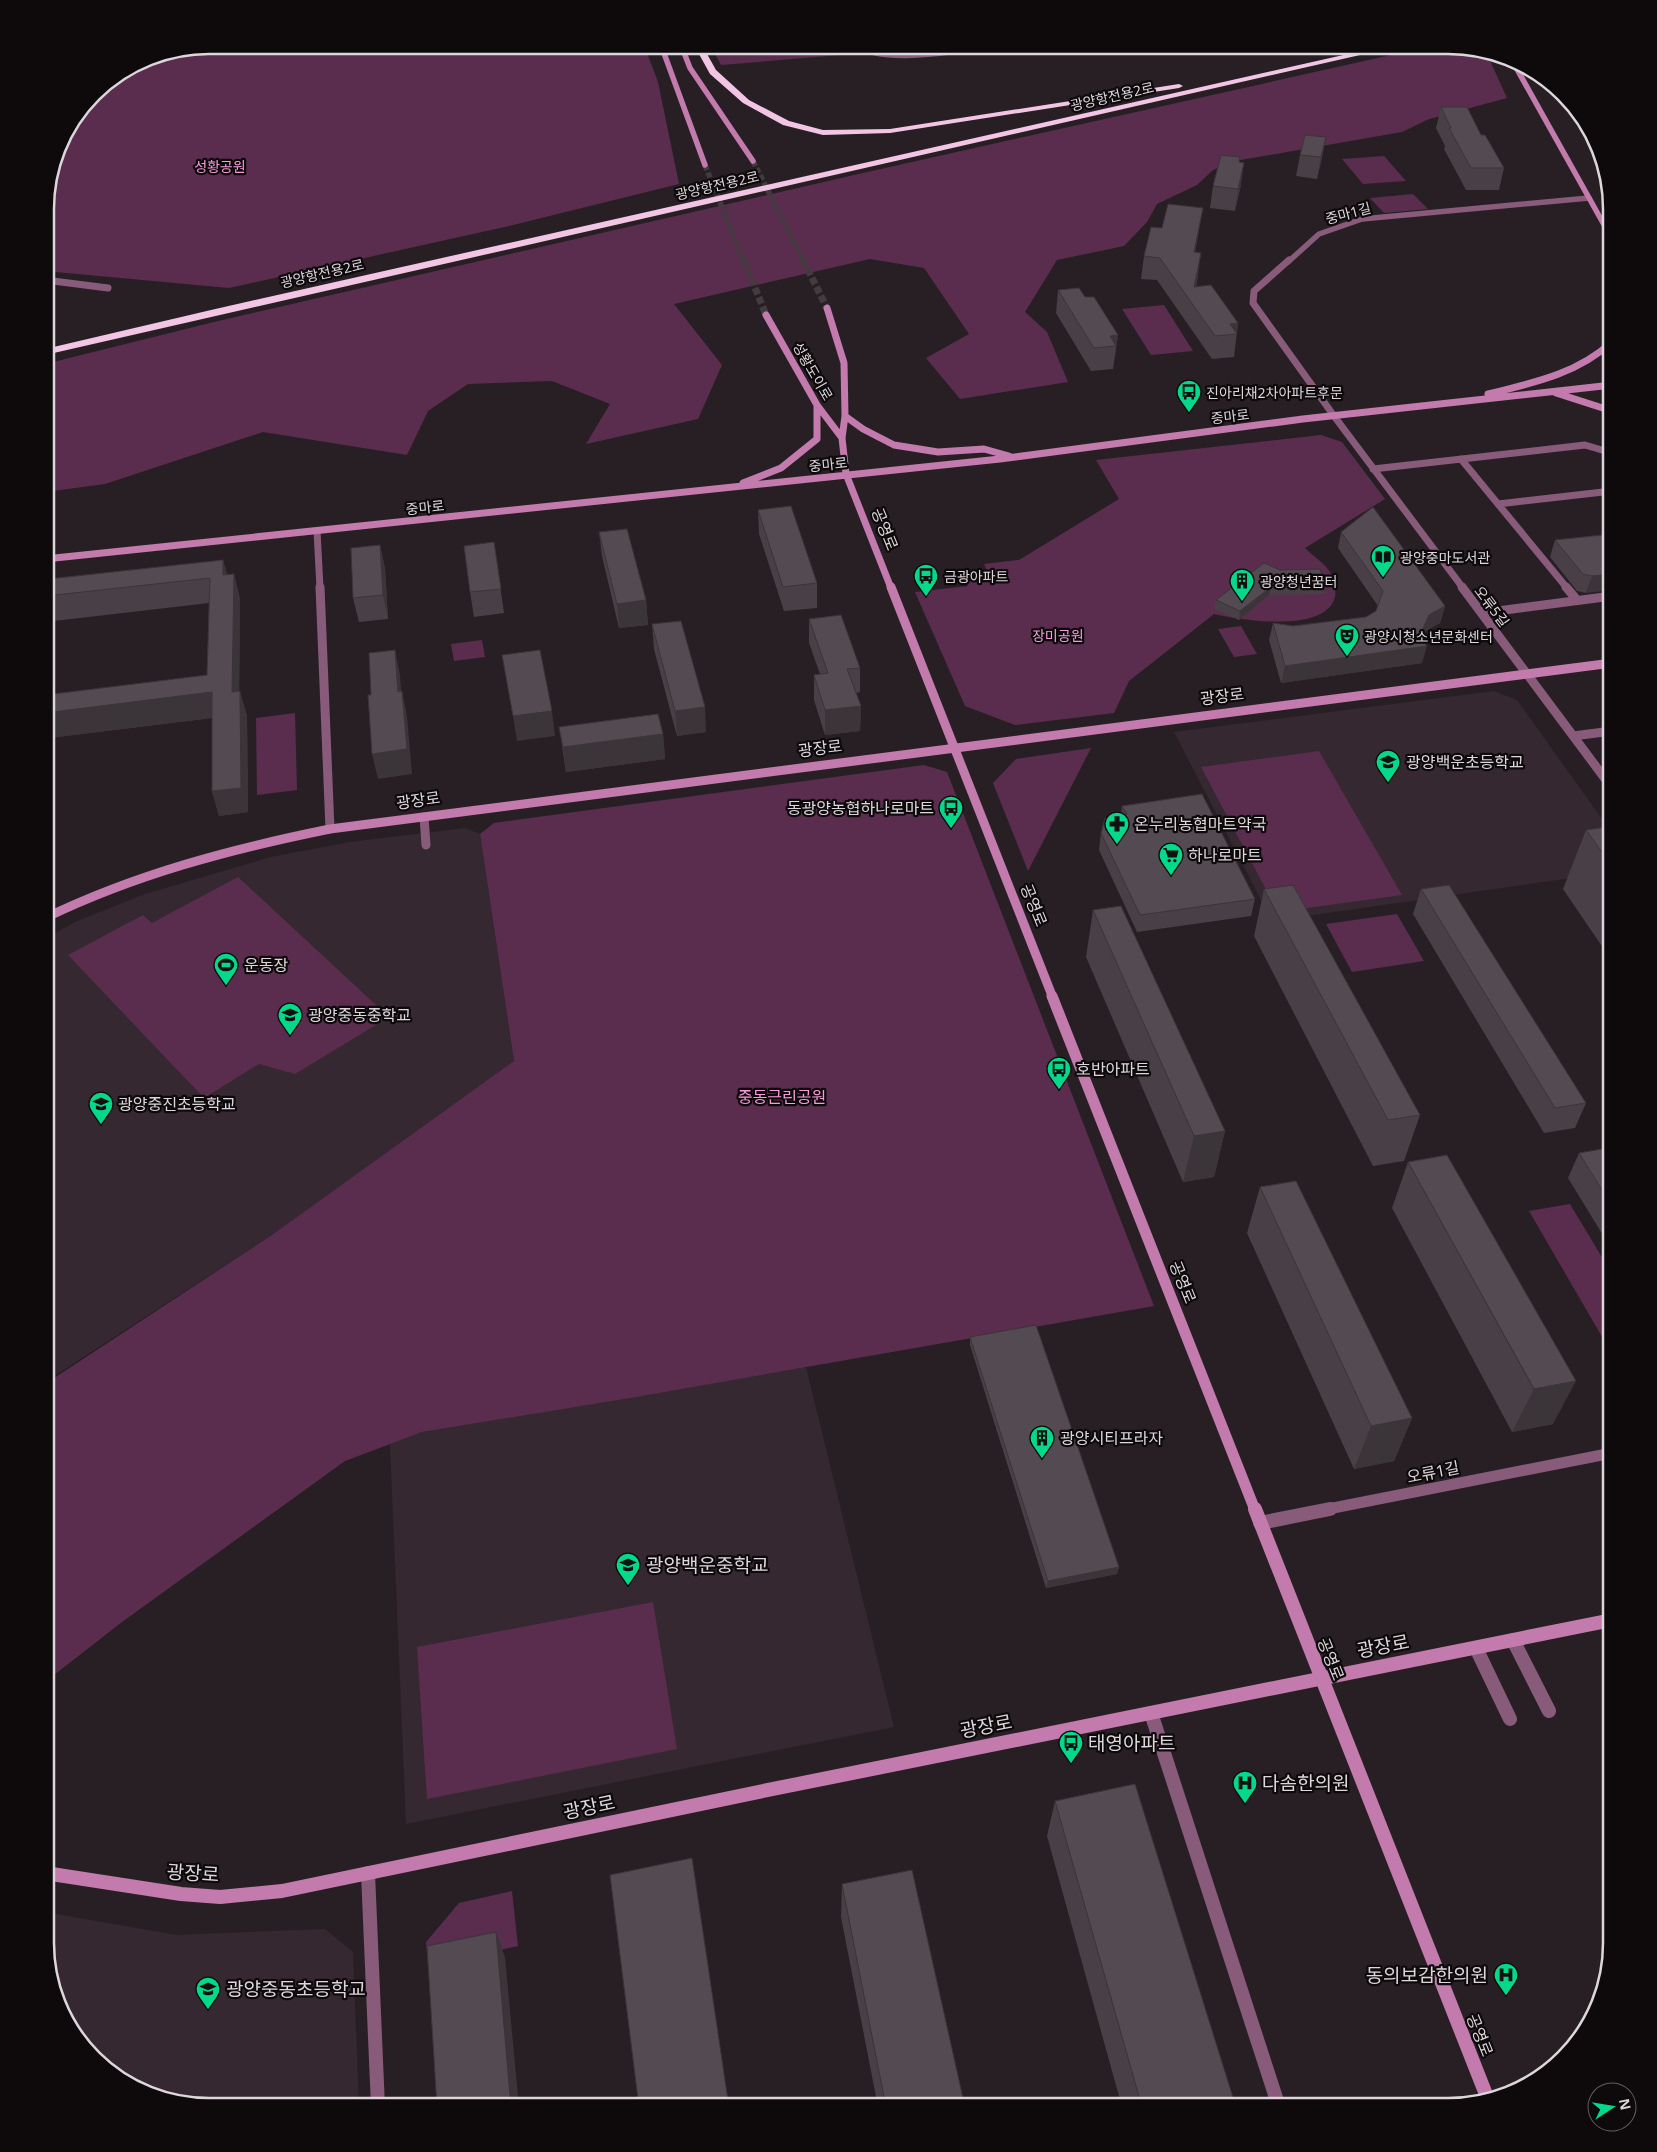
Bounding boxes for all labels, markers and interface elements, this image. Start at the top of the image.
street label: 광양항전용2로 [1068,77,1156,115]
park label: 성황공원 [194,157,246,176]
street label: 광양항전용2로 [673,166,761,204]
street label: 중마1길 [1323,198,1373,228]
street label: 광양항전용2로 [278,254,366,292]
street label: 성황도이로 [789,338,837,404]
bus stop icon: 진아리채2차아파트후문 [1176,379,1202,413]
place label: 진아리채2차아파트후문 [1206,383,1343,402]
street label: 중마로 [1210,404,1250,428]
street label: 중마로 [808,453,848,475]
street label: 중마로 [405,496,445,518]
street label: 공영로 [867,504,904,554]
library icon: 광양중마도서관 [1370,544,1396,578]
place label: 광양중마도서관 [1400,548,1490,567]
bus stop icon: 금광아파트 [913,563,939,597]
place label: 금광아파트 [944,567,1009,586]
building icon: 광양청년꿈터 [1229,568,1255,602]
place label: 광양청년꿈터 [1260,572,1337,591]
street label: 오류5길 [1470,582,1514,630]
theatre icon: 광양시청소년문화센터 [1334,623,1360,657]
park label: 장미공원 [1032,626,1084,645]
place label: 광양시청소년문화센터 [1364,627,1493,646]
street label: 광장로 [1199,682,1246,710]
street label: 광장로 [797,734,844,762]
school or university icon: 광양백운초등학교 [1375,749,1401,783]
place label: 광양백운초등학교 [1406,751,1524,773]
street label: 광장로 [395,786,442,814]
bus stop icon: 동광양농협하나로마트 [938,795,964,829]
place label: 동광양농협하나로마트 [787,797,934,819]
pharmacy icon: 온누리농협마트약국 [1104,811,1130,845]
place label: 온누리농협마트약국 [1134,813,1266,835]
supermarket icon: 하나로마트 [1158,842,1184,876]
place label: 하나로마트 [1188,844,1262,866]
street label: 공영로 [1016,880,1053,930]
sports icon: 운동장 [213,952,239,986]
place label: 운동장 [244,954,288,976]
school or university icon: 광양중동중학교 [277,1002,303,1036]
place label: 광양중동중학교 [308,1004,411,1026]
bus stop icon: 호반아파트 [1046,1056,1072,1090]
place label: 호반아파트 [1076,1058,1150,1080]
park label: 중동근린공원 [738,1086,826,1108]
school or university icon: 광양중진초등학교 [88,1091,114,1125]
place label: 광양중진초등학교 [118,1093,236,1115]
street label: 공영로 [1165,1257,1202,1307]
building icon: 광양시티프라자 [1029,1425,1055,1459]
place label: 광양시티프라자 [1060,1427,1163,1449]
street label: 오류1길 [1405,1456,1461,1488]
school or university icon: 광양백운중학교 [615,1552,641,1586]
place label: 광양백운중학교 [646,1552,768,1578]
street label: 광장로 [1355,1628,1411,1664]
street label: 공영로 [1313,1634,1350,1684]
street label: 광장로 [958,1708,1014,1744]
bus stop icon: 태영아파트 [1058,1730,1084,1764]
place label: 태영아파트 [1088,1730,1175,1756]
hospital icon: 다솜한의원 [1232,1770,1258,1804]
place label: 다솜한의원 [1262,1770,1349,1796]
street label: 광장로 [561,1789,617,1825]
street label: 광장로 [166,1858,220,1888]
place label: 동의보감한의원 [1366,1962,1488,1988]
hospital icon: 동의보감한의원 [1493,1962,1519,1996]
school or university icon: 광양중동초등학교 [195,1976,221,2010]
place label: 광양중동초등학교 [226,1976,366,2002]
street label: 공영로 [1462,2010,1499,2060]
north arrow [1587,2082,1637,2132]
text: N [1615,2097,1636,2112]

